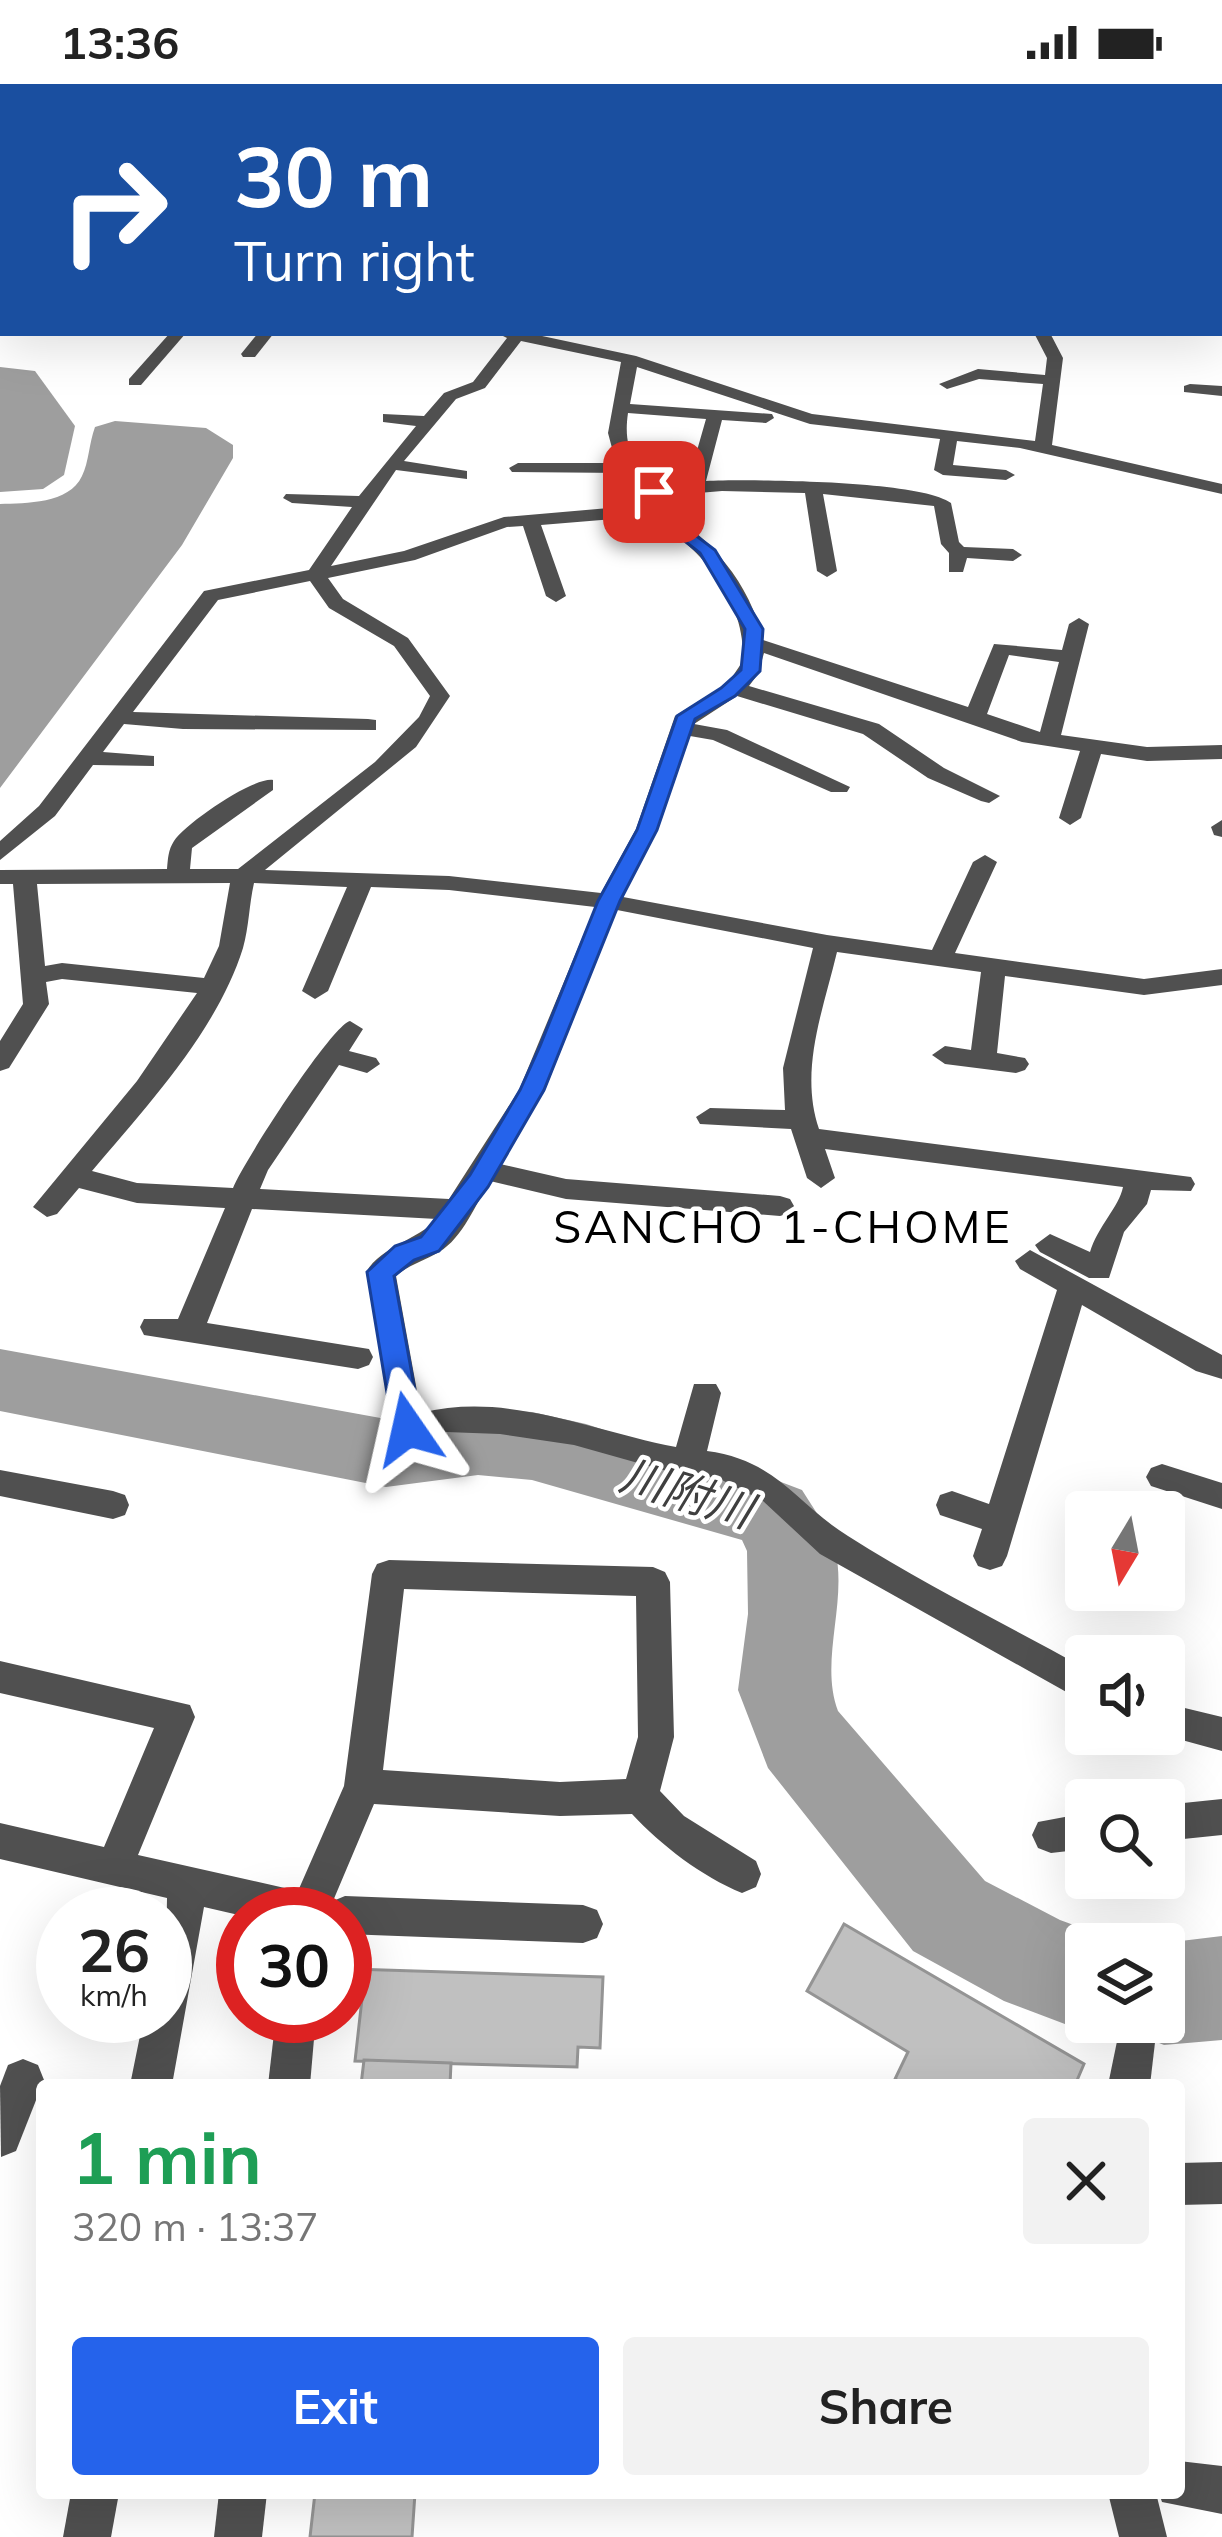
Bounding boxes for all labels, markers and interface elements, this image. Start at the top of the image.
text: 13:36 [60,14,179,70]
text: 30 m [234,123,433,228]
icon: right [36,132,192,288]
text: Turn right [234,227,475,295]
pin [603,441,705,543]
icon: arrive [621,459,687,525]
district label: SANCHO 1-CHOME [553,1198,1013,1254]
position arrow [345,1366,471,1492]
water label: 川附川 [614,1445,764,1540]
north arrow [1065,1491,1185,1611]
map controls [1065,1491,1185,2043]
button: sound [1065,1635,1185,1755]
button: search [1065,1779,1185,1899]
speed limit sign: 30 [216,1887,372,2043]
text: 26 [78,1912,150,1987]
button: layers [1065,1923,1185,2043]
text: km/h [80,1976,148,2014]
text: 1 min [72,2112,262,2202]
button: close [1023,2118,1149,2244]
text: 320 m · 13:37 [72,2202,318,2251]
button: Exit [72,2337,599,2475]
button: Share [623,2337,1149,2475]

